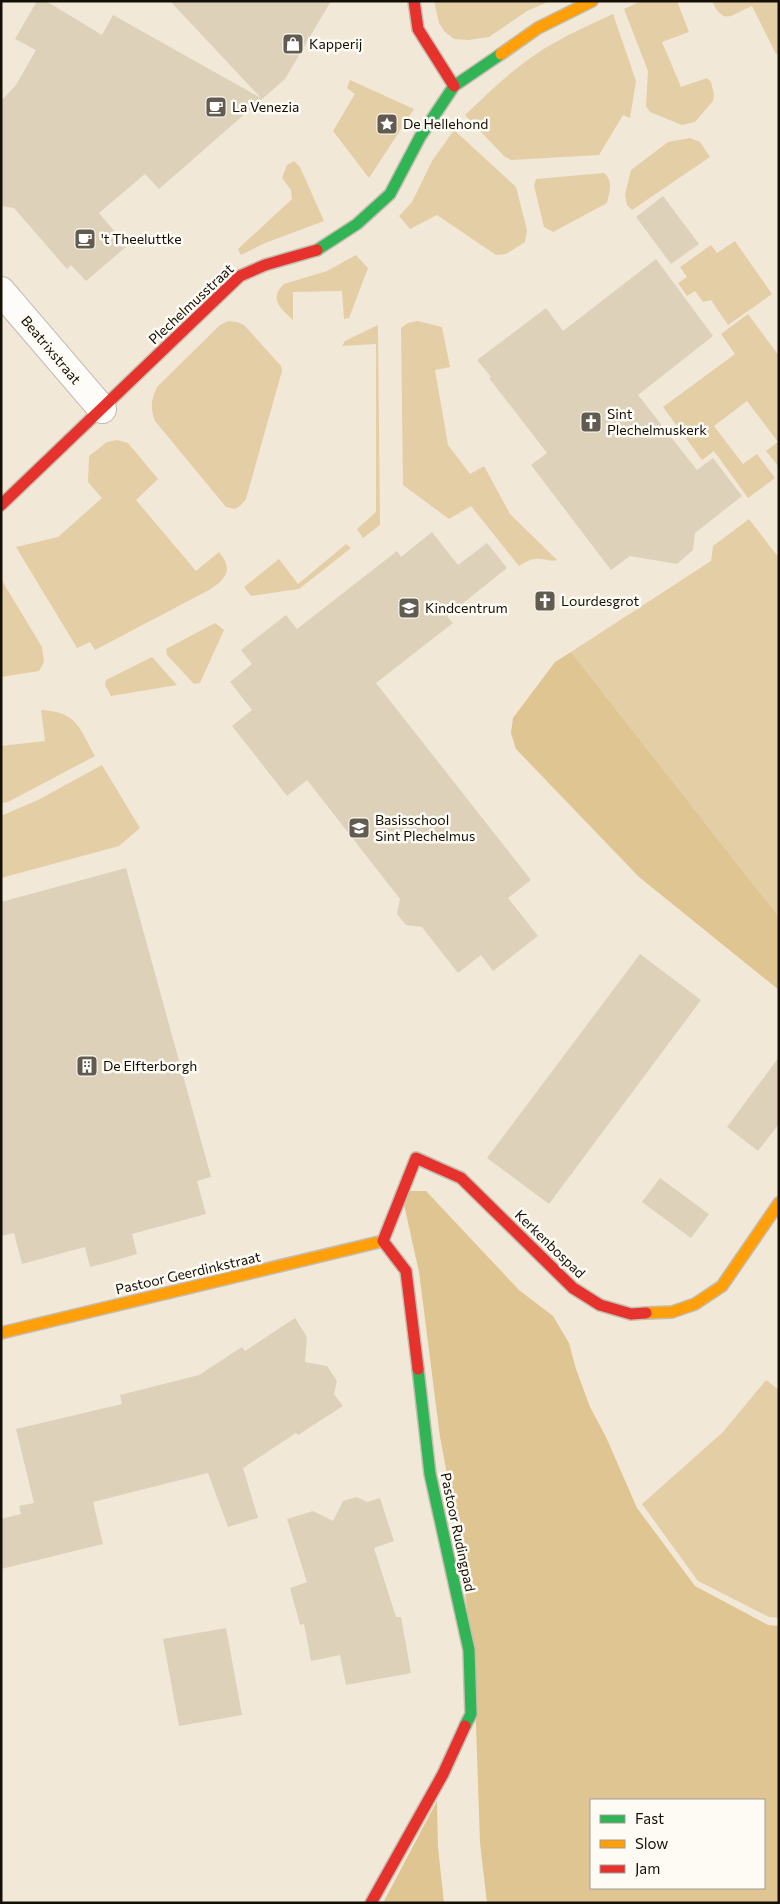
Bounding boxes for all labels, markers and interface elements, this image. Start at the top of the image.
shop icon: Kapperij [281,32,305,56]
place label: Kapperij [309,35,362,52]
cafe icon: La Venezia [204,95,228,119]
place label: La Venezia [232,98,299,115]
place icon: De Hellehond [375,112,399,136]
place label: De Hellehond [403,115,488,132]
cafe icon: 't Theeluttke [73,227,97,251]
place label: 't Theeluttke [101,230,182,247]
street label: Plechelmusstraat [145,260,237,347]
street label: Beatrixstraat [18,312,85,388]
place label: Sint Plechelmuskerk [607,405,707,438]
church icon: Sint Plechelmuskerk [579,410,603,434]
church icon: Lourdesgrot [533,589,557,613]
place label: Lourdesgrot [561,592,640,609]
school or university icon: Kindcentrum [397,596,421,620]
place label: Kindcentrum [425,599,508,616]
place label: Basisschool Sint Plechelmus [375,811,475,844]
school or university icon: Basisschool Sint Plechelmus [347,816,371,840]
building icon: De Elfterborgh [75,1054,99,1078]
place label: De Elfterborgh [103,1057,197,1074]
street label: Kerkenbospad [512,1206,589,1281]
street label: Pastoor Geerdinkstraat [114,1247,262,1298]
street label: Pastoor Rudingpad [438,1471,479,1593]
legend [590,1799,765,1889]
text: Fast [635,1809,664,1827]
text: Slow [635,1834,668,1852]
text: Jam [635,1859,660,1877]

